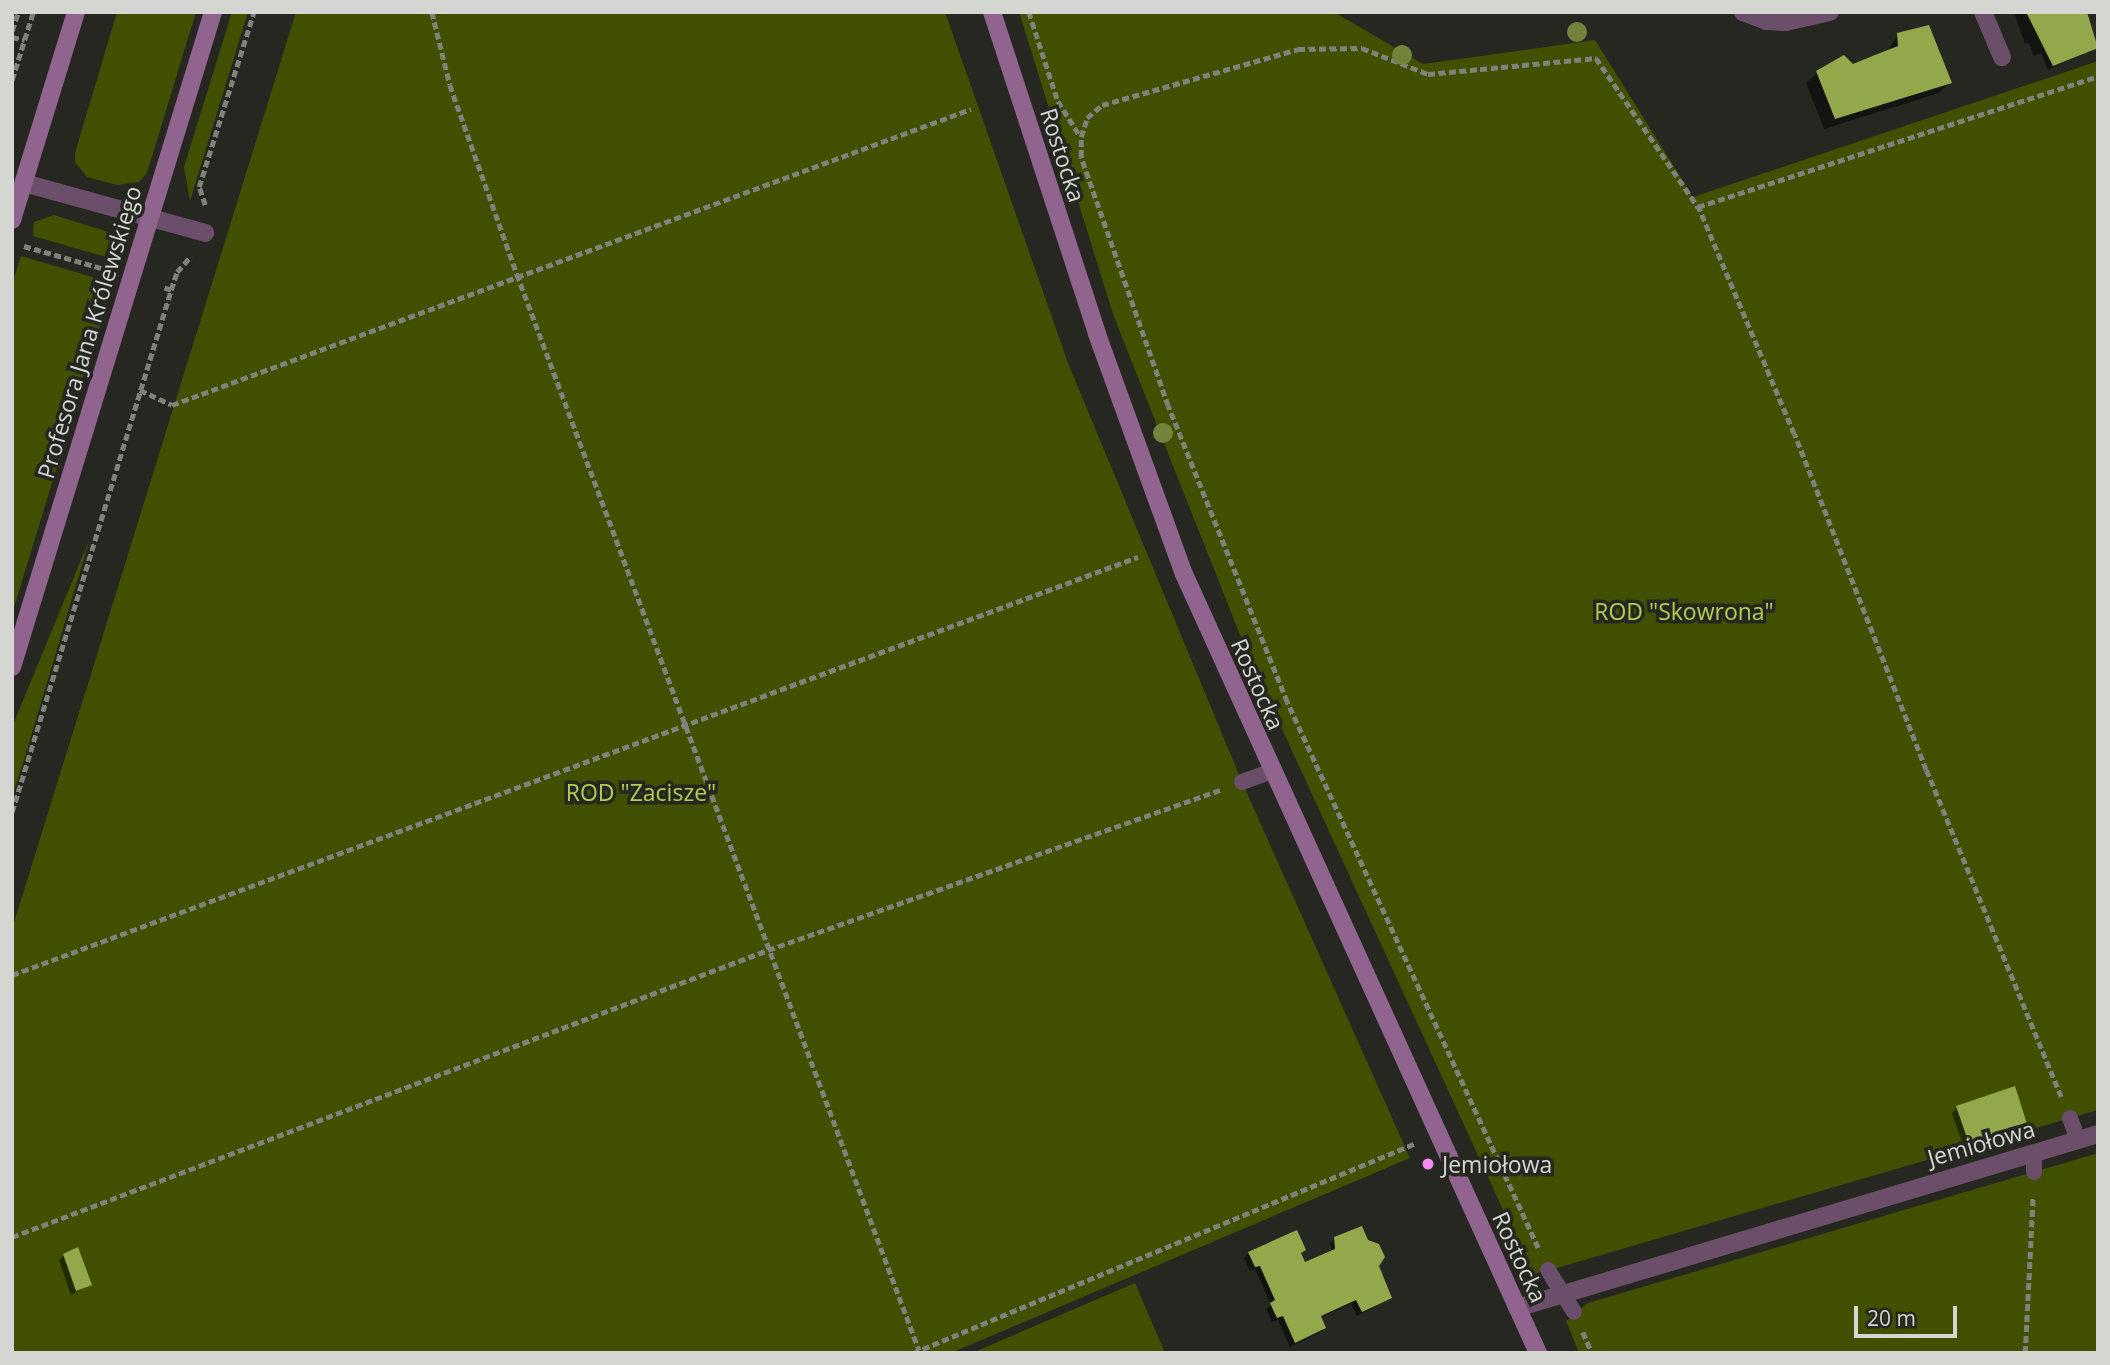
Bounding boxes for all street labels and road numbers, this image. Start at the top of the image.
street label: Rostocka [1035,105,1091,205]
street label: Profesora Jana Królewskiego [31,182,147,482]
street label: Rostocka [1226,634,1290,734]
street label: Jemiołowa [1924,1115,2038,1171]
street label: Rostocka [1487,1207,1553,1307]

